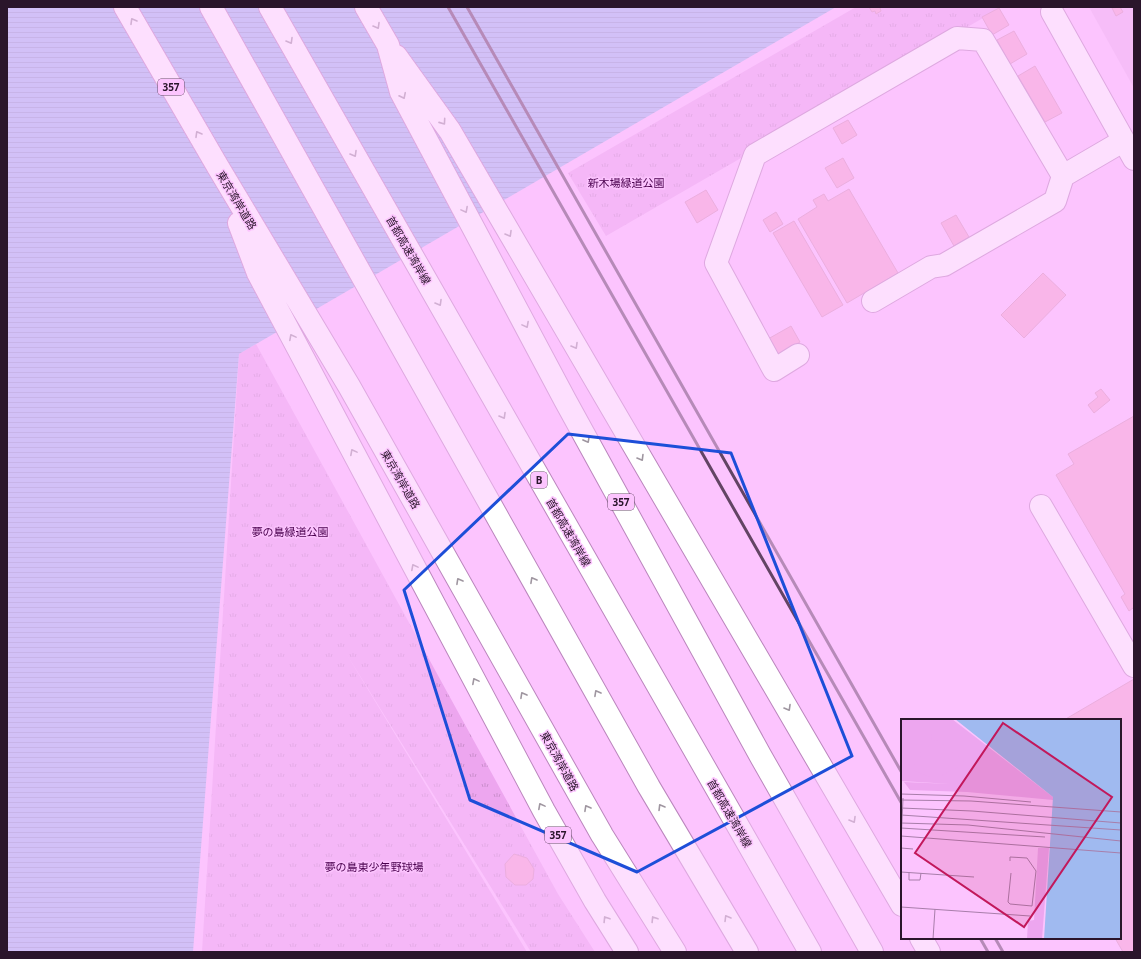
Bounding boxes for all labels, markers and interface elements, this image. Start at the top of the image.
one-way arrow [130,18,137,25]
one-way arrow [372,22,379,29]
one-way arrow [285,37,292,44]
road number: 357 [158,79,184,95]
one-way arrow [398,91,406,99]
one-way arrow [439,118,446,125]
one-way arrow [196,131,203,138]
one-way arrow [349,150,356,157]
street label: 東京湾岸道路 [214,168,260,232]
park label: 新木場緑道公園 [588,175,665,190]
one-way arrow [460,206,468,213]
street label: 首都高速湾岸線 [383,213,435,287]
one-way arrow [505,230,512,237]
one-way arrow [434,299,441,307]
one-way arrow [521,321,528,328]
one-way arrow [289,334,297,341]
one-way arrow [570,342,577,349]
one-way arrow [499,412,506,420]
one-way arrow [582,435,590,443]
street label: 東京湾岸道路 [378,447,424,511]
one-way arrow [350,449,358,456]
one-way arrow [636,454,643,461]
road number: B [531,472,547,488]
road number: 357 [608,494,634,510]
street label: 首都高速湾岸線 [543,495,595,569]
park label: 夢の島緑道公園 [252,524,329,539]
one-way arrow [411,563,419,571]
one-way arrow [531,577,538,584]
one-way arrow [457,578,464,585]
one-way arrow [472,678,480,685]
one-way arrow [594,690,601,698]
one-way arrow [520,691,528,699]
one-way arrow [784,704,791,711]
inset map [901,719,1121,939]
street label: 東京湾岸道路 [537,729,583,793]
street label: 首都高速湾岸線 [704,776,756,850]
one-way arrow [539,803,546,810]
one-way arrow [658,804,665,811]
one-way arrow [584,805,591,812]
one-way arrow [849,816,856,823]
road number: 357 [545,827,571,843]
park label: 夢の島東少年野球場 [325,859,424,874]
one-way arrow [725,915,732,922]
one-way arrow [603,916,611,923]
one-way arrow [652,916,659,923]

